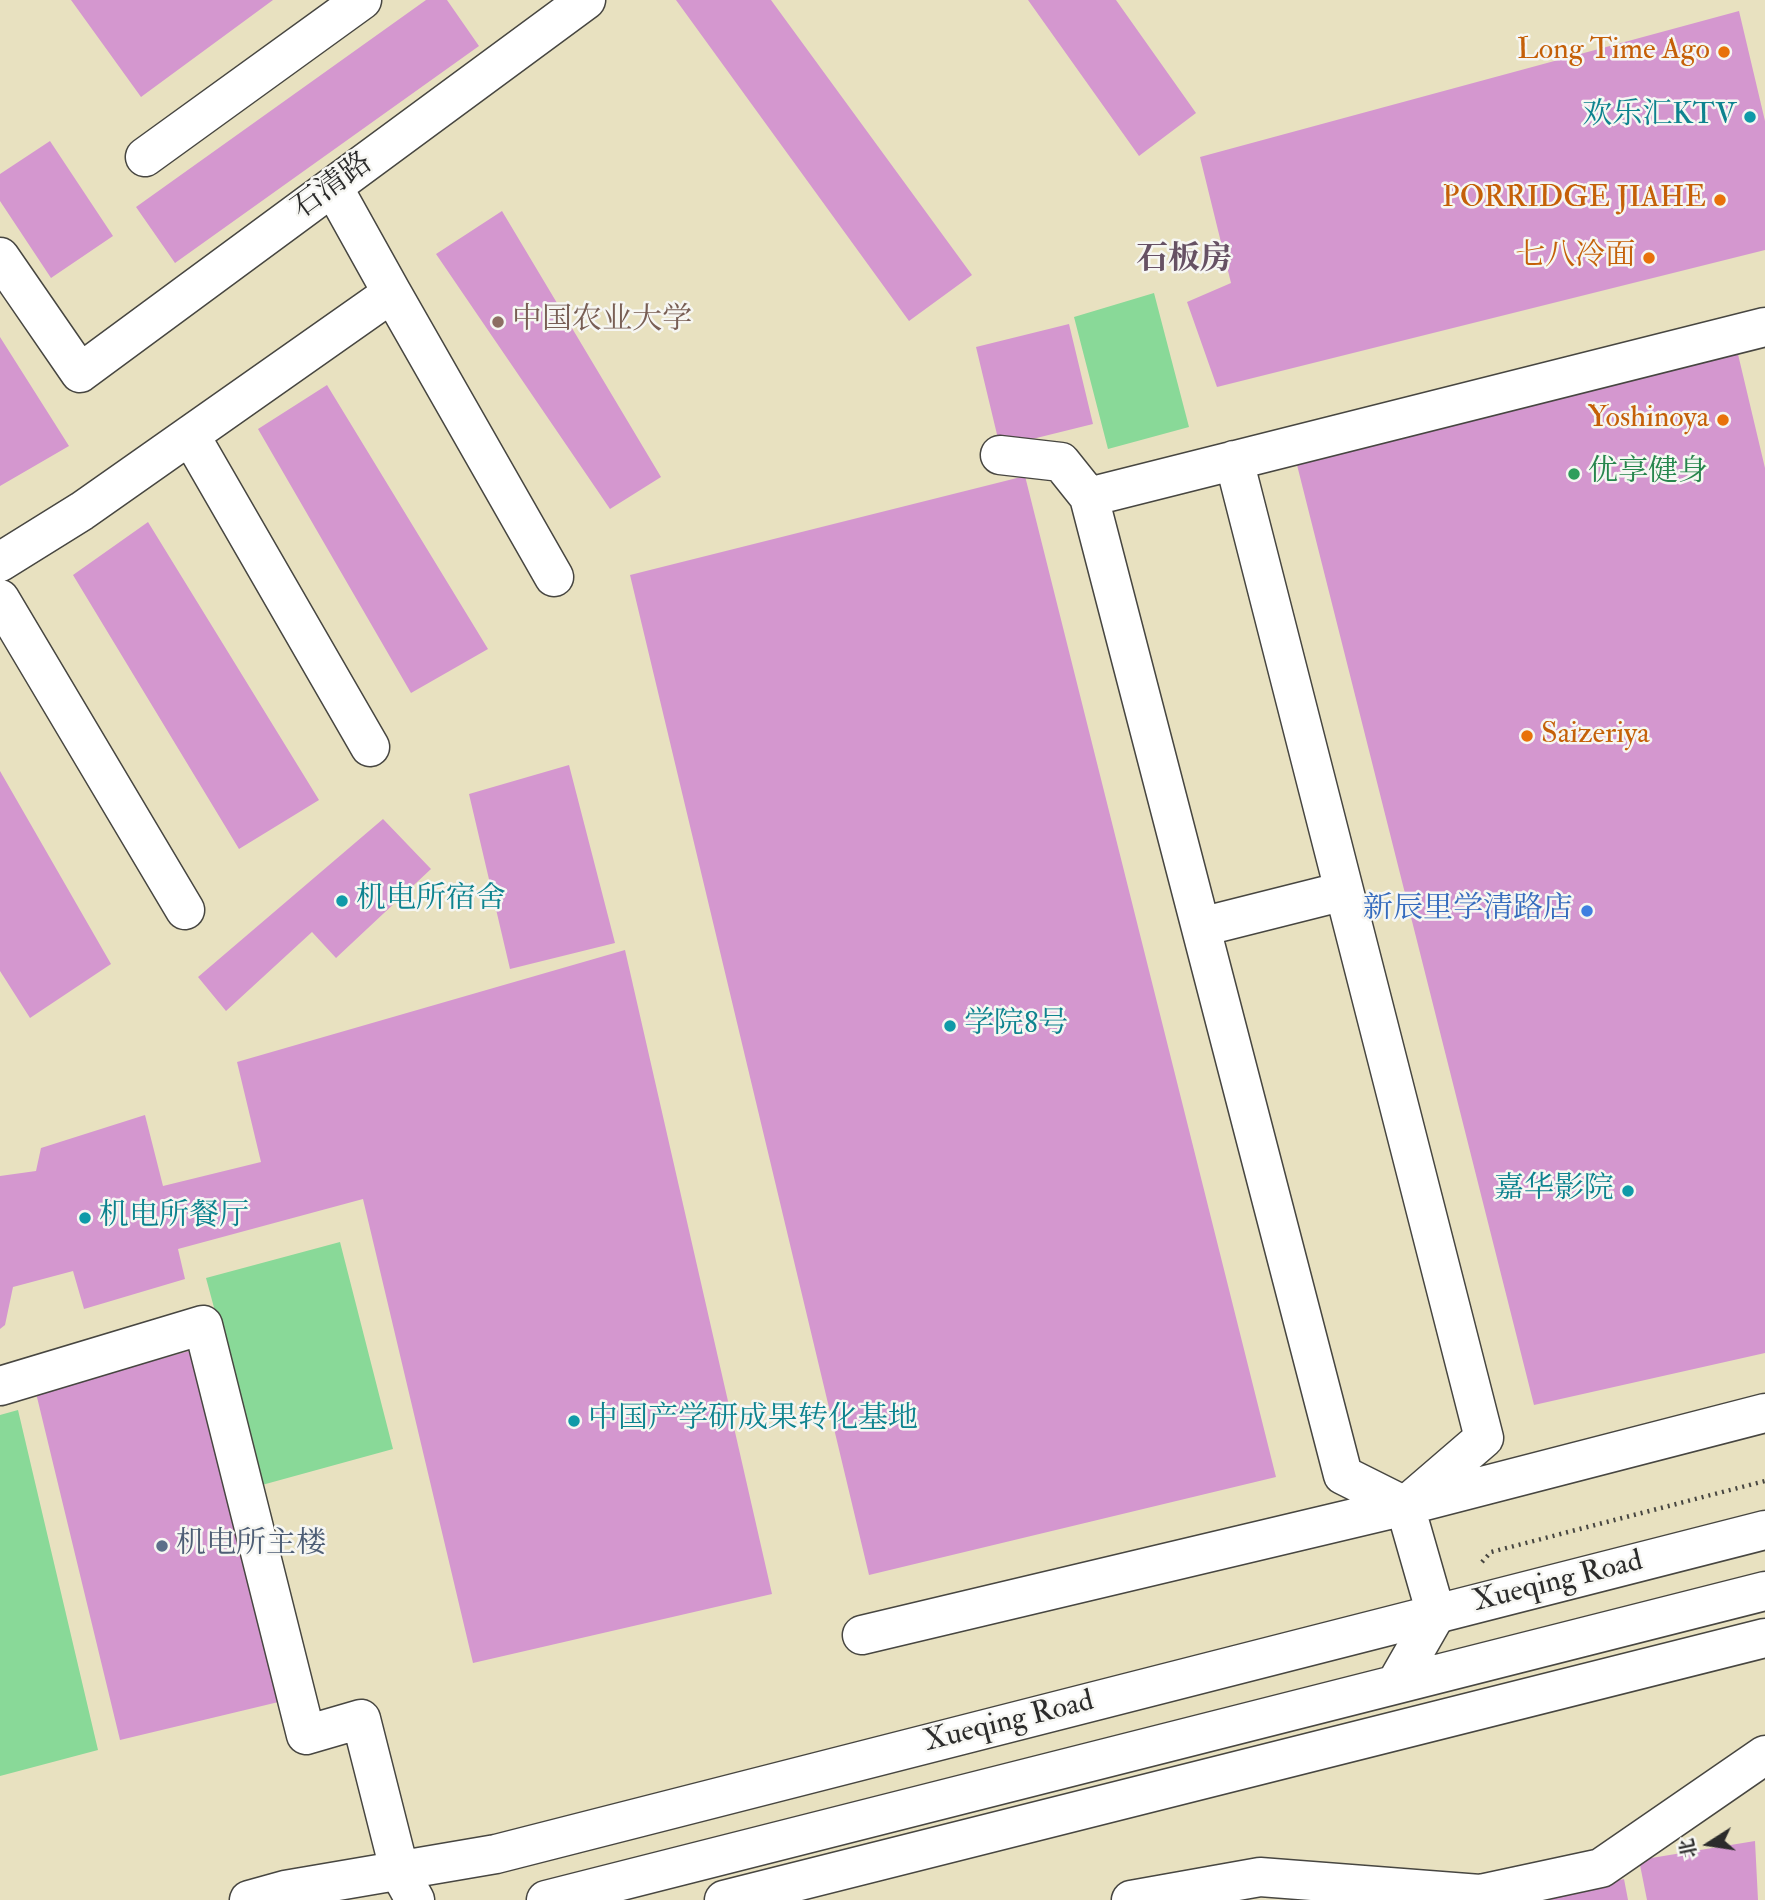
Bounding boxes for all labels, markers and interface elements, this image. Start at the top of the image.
place label: Long Time Ago [1517,34,1710,70]
marker: Long Time Ago [1716,44,1732,60]
place label: 欢乐汇KTV [1582,99,1736,135]
marker: 欢乐汇KTV [1742,109,1758,125]
street label: 石清路 [286,146,380,228]
place label: PORRIDGE JIAHE [1442,182,1706,218]
marker: PORRIDGE JIAHE [1712,192,1728,208]
place label: 七八冷面 [1515,240,1635,276]
district label: 石板房 [1136,242,1232,280]
marker: 七八冷面 [1641,250,1657,266]
place label: 中国农业大学 [512,304,692,340]
marker: 中国农业大学 [490,314,506,330]
place label: Yoshinoya [1588,402,1709,438]
marker: Yoshinoya [1715,412,1731,428]
place label: 优享健身 [1588,456,1708,492]
marker: 优享健身 [1566,466,1582,482]
place label: Saizeriya [1541,718,1650,754]
marker: Saizeriya [1519,728,1535,744]
place label: 机电所宿舍 [356,883,506,919]
marker: 机电所宿舍 [334,893,350,909]
place label: 新辰里学清路店 [1363,893,1573,929]
marker: 新辰里学清路店 [1579,903,1595,919]
place label: 学院8号 [964,1008,1068,1044]
marker: 学院8号 [942,1018,958,1034]
place label: 嘉华影院 [1494,1173,1614,1209]
marker: 嘉华影院 [1620,1183,1636,1199]
place label: 机电所餐厅 [99,1200,249,1236]
marker: 机电所餐厅 [77,1210,93,1226]
place label: 中国产学研成果转化基地 [588,1403,918,1439]
marker: 中国产学研成果转化基地 [566,1413,582,1429]
place label: 机电所主楼 [176,1528,326,1564]
marker: 机电所主楼 [154,1538,170,1554]
street label: Xueqing Road [1469,1545,1647,1621]
street label: Xueqing Road [920,1685,1098,1761]
north arrow [1674,1809,1744,1879]
text: 北 [1675,1837,1702,1860]

